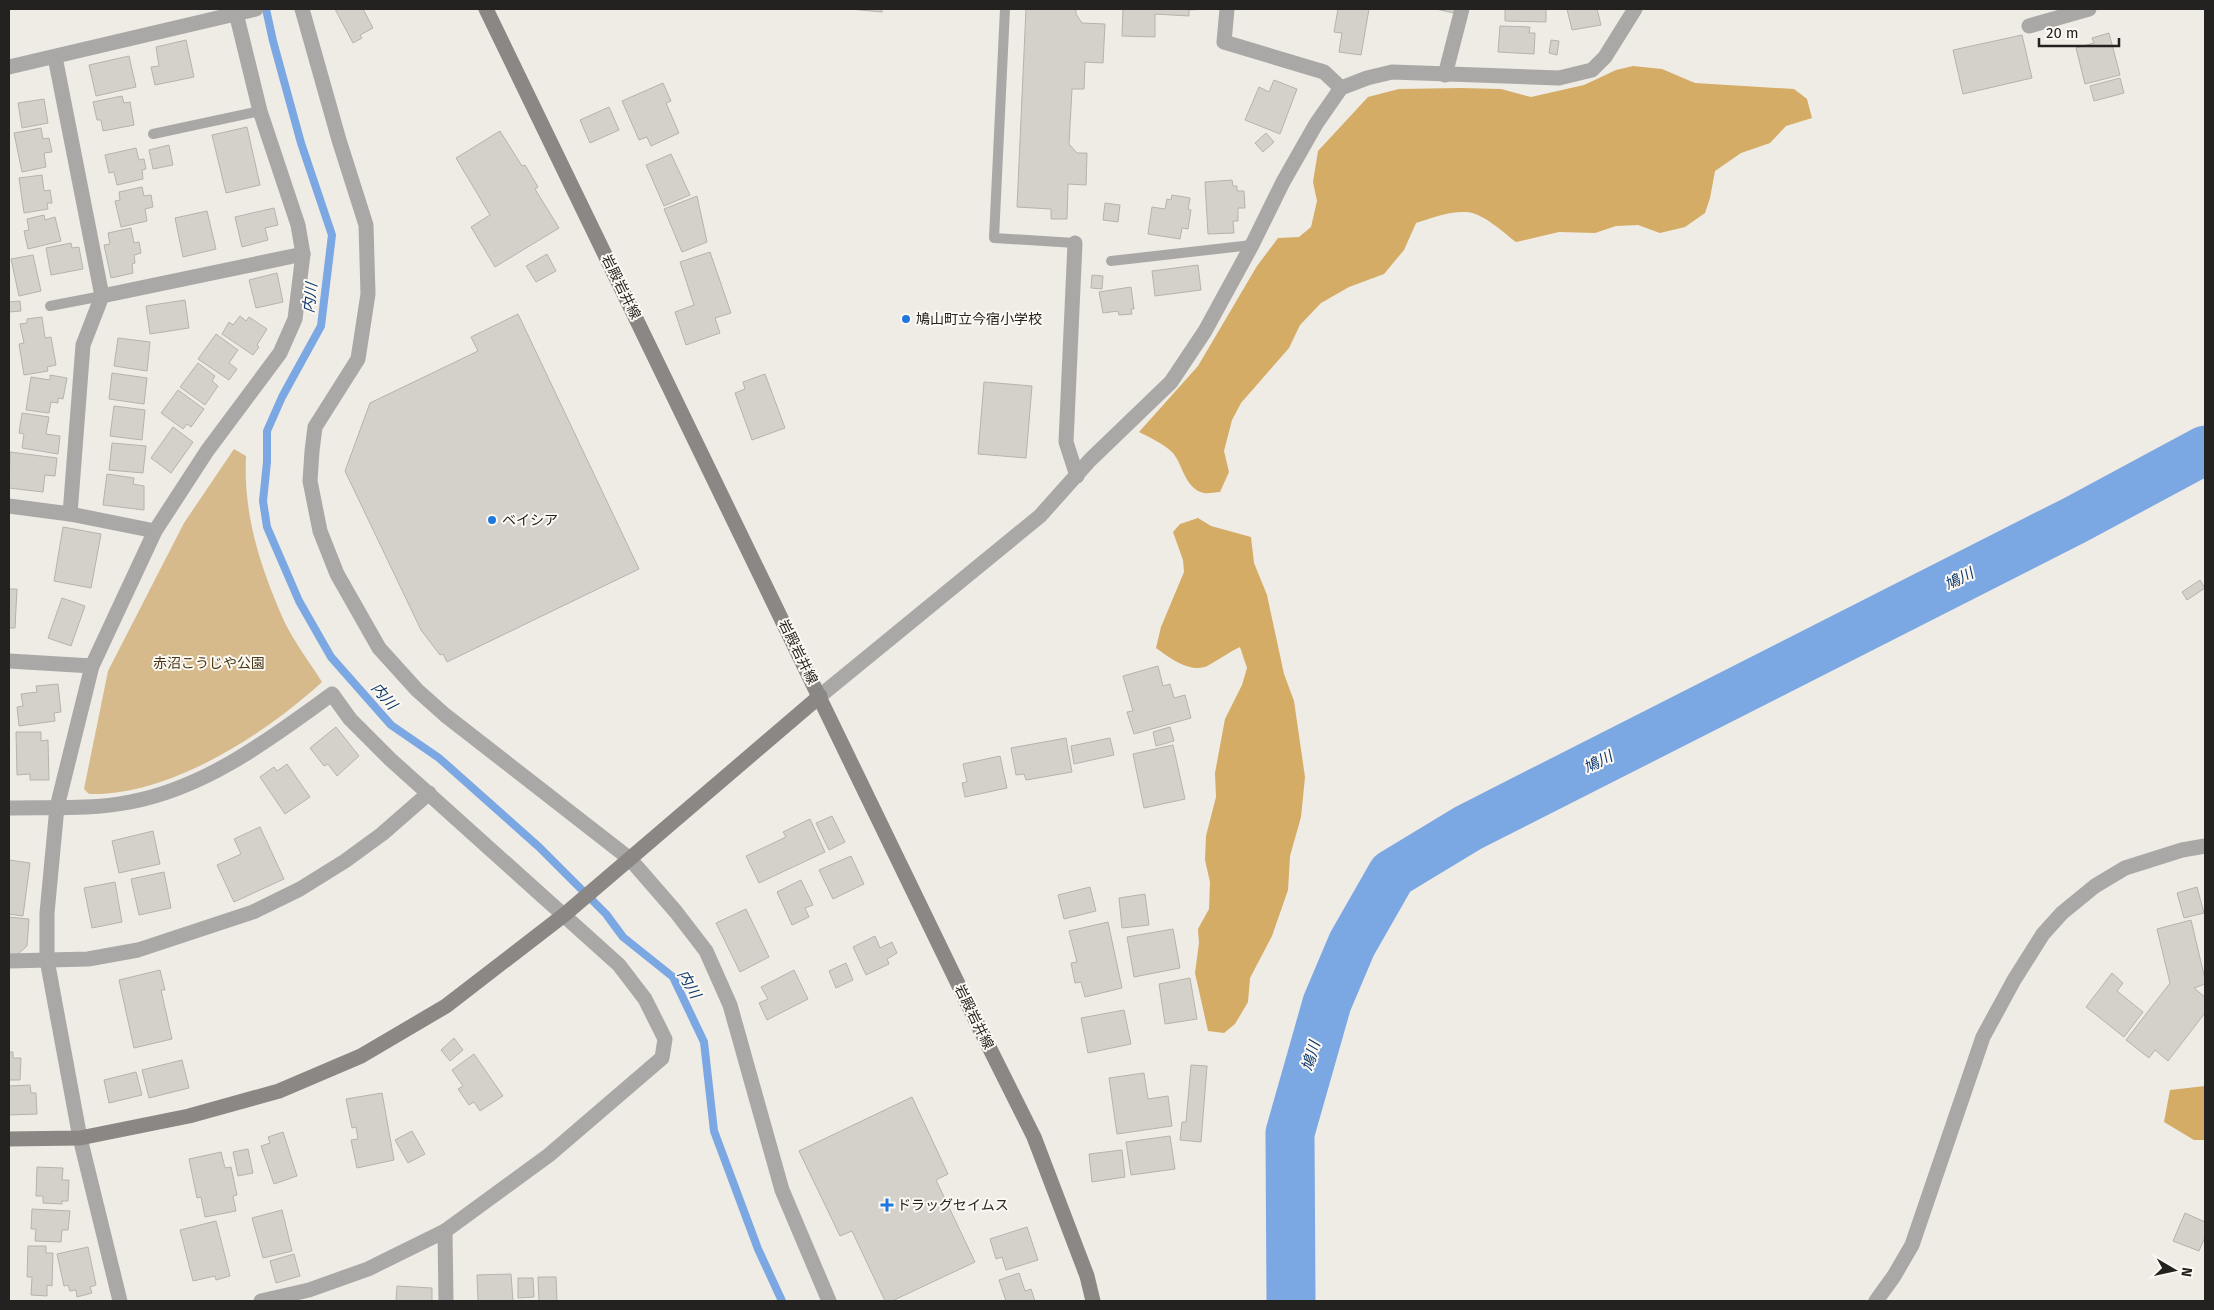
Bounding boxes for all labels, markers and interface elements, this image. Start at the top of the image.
scale bar [2039,15,2119,47]
text: 20 m [2046,24,2079,42]
street label: 岩殿岩井線 [598,252,644,322]
water label: 内川 [299,280,321,314]
place label: 鳩山町立今宿小学校 [916,311,1042,328]
marker: 鳩山町立今宿小学校 [900,313,912,325]
place label: ベイシア [502,512,558,529]
marker: ベイシア [486,514,498,526]
water label: 鳩川 [1942,563,1978,594]
street label: 岩殿岩井線 [775,617,821,687]
park label: 赤沼こうじや公園 [153,655,265,672]
water label: 内川 [367,679,402,715]
water label: 鳩川 [1581,746,1617,777]
water label: 内川 [674,967,705,1003]
street label: 岩殿岩井線 [951,982,997,1052]
water label: 鳩川 [1298,1037,1324,1073]
place label: ドラッグセイムス [897,1197,1009,1214]
marker: ドラッグセイムス [881,1199,893,1211]
north arrow [2149,1245,2199,1295]
text: N [2177,1266,2195,1278]

